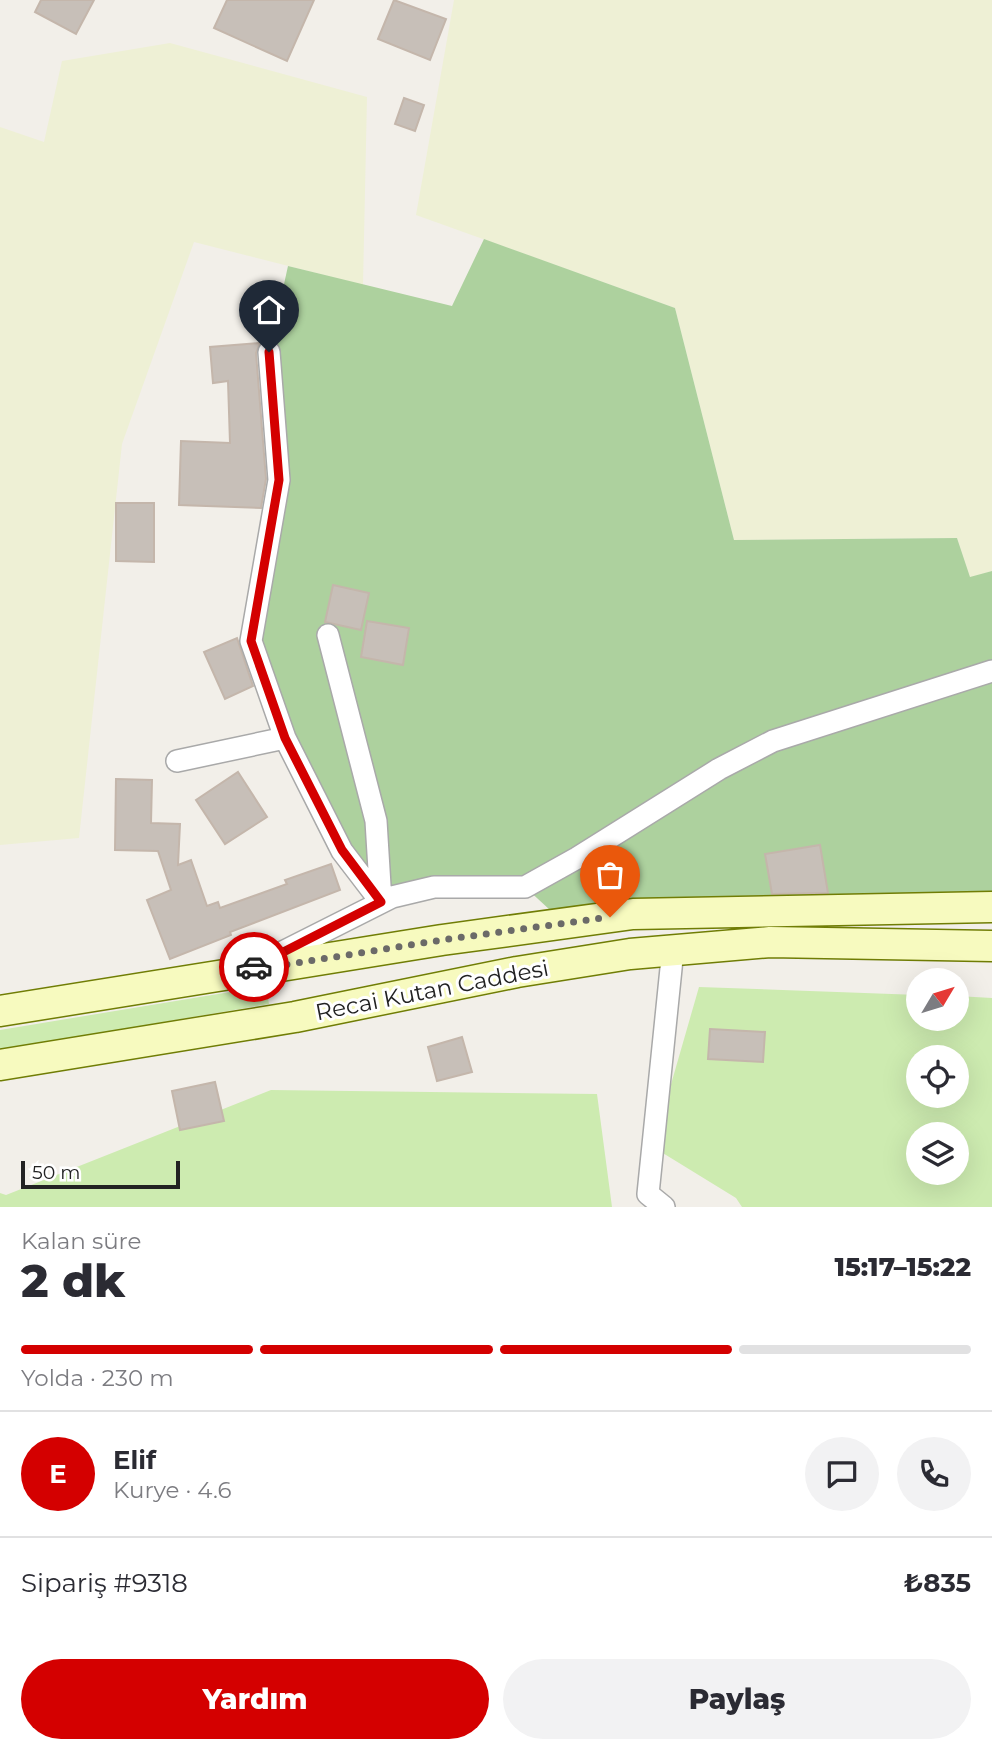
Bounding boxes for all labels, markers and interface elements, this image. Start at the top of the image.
pin [239,280,299,352]
icon: home [250,291,288,329]
pin [580,845,640,917]
icon: bag [591,856,629,894]
courier [219,932,289,1002]
icon: car [235,948,273,986]
street label: Recai Kutan Caddesi [313,954,551,1026]
north arrow [906,968,970,1031]
map controls [906,968,969,1185]
button: locate [906,1045,969,1108]
button: layers [906,1122,969,1185]
scale bar [21,1158,180,1190]
text: 50 m [32,1161,80,1184]
text: Kalan süre [21,1227,141,1255]
text: 15:17–15:22 [834,1251,971,1283]
text: 2 dk [21,1252,125,1309]
text: Yolda · 230 m [21,1364,174,1392]
button: chat [805,1437,879,1511]
button: phone [897,1437,971,1511]
text: Elif [113,1444,156,1476]
text: E [49,1458,67,1490]
text: Kurye · 4.6 [113,1476,232,1504]
text: Sipariş #9318 [21,1567,188,1599]
text: ₺835 [904,1567,971,1599]
button: Yardım [21,1659,489,1739]
button: Paylaş [503,1659,971,1739]

